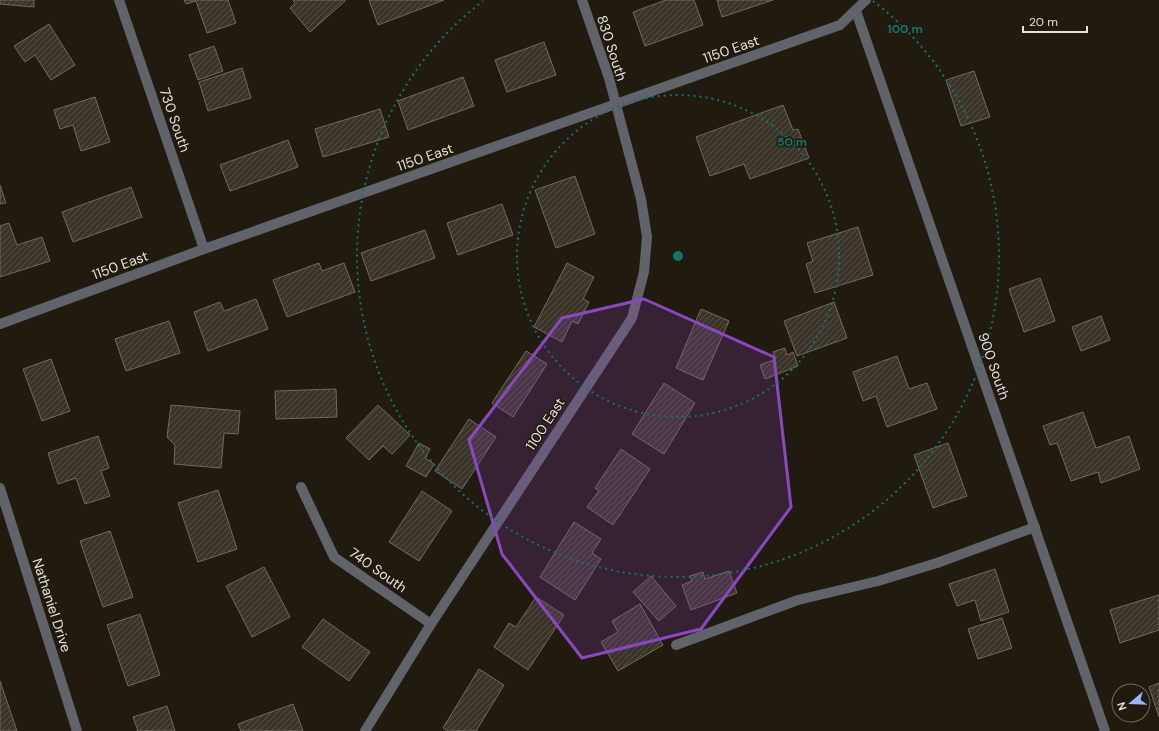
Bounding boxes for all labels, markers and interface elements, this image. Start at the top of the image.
scale bar [1023,8,1087,34]
street label: 830 South [593,13,631,83]
text: 20 m [1029,14,1058,30]
text: 100 m [887,21,923,37]
street label: 1150 East [701,31,761,67]
street label: 730 South [156,86,194,154]
text: 50 m [777,134,807,150]
street label: 1150 East [395,139,455,175]
street label: 1150 East [90,247,150,283]
centre of rings [671,249,685,263]
street label: 900 South [974,330,1014,402]
street label: 1100 East [521,394,569,454]
street label: 740 South [346,544,410,596]
street label: Nathaniel Drive [28,556,76,654]
north arrow [1111,683,1151,723]
text: N [1114,700,1129,712]

